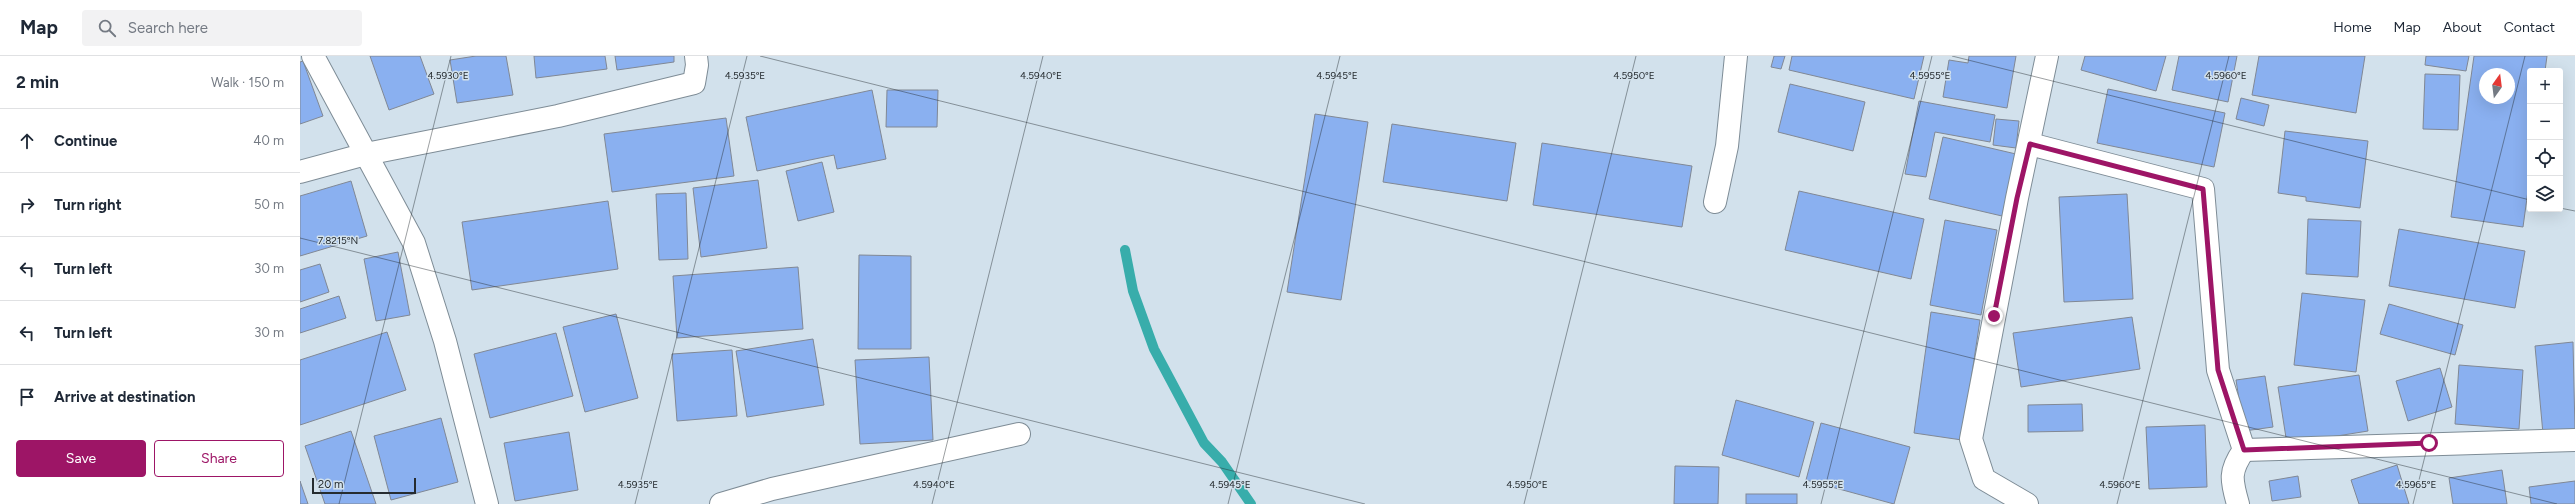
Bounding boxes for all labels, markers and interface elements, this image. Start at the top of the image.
search box [82,10,362,46]
text: Map [20,16,58,39]
icon: search [96,17,118,39]
text: Search here [128,19,208,37]
text: Home [2333,19,2372,36]
text: Map [2394,19,2421,36]
text: About [2443,19,2482,36]
text: Contact [2504,19,2555,36]
north arrow [2479,68,2515,104]
map controls [2527,68,2563,212]
button: + [2527,68,2563,104]
text: 4.5930°E [427,69,469,82]
text: 4.5935°E [725,69,765,82]
text: 4.5940°E [1020,69,1062,82]
text: 4.5945°E [1316,69,1358,82]
text: 4.5950°E [1613,69,1655,82]
text: 4.5955°E [1910,69,1950,82]
text: 4.5960°E [2205,69,2247,82]
text: 2 min [16,72,59,92]
text: Walk · 150 m [211,75,284,90]
button: − [2527,104,2563,140]
icon: ahead [16,130,38,152]
text: Continue [54,132,117,150]
text: 40 m [253,133,284,148]
button: locate [2527,140,2563,176]
button: layers [2527,176,2563,212]
icon: right [16,194,38,216]
text: Turn right [54,196,122,214]
text: 50 m [254,197,284,212]
text: 7.8215°N [318,234,358,247]
icon: left [16,258,38,280]
text: Turn left [54,260,112,278]
text: 30 m [254,261,284,276]
route end [1985,307,2003,325]
icon: left [16,322,38,344]
text: Turn left [54,324,112,342]
text: 30 m [254,325,284,340]
icon: arrive [16,386,38,408]
text: Arrive at destination [54,388,195,406]
route start [2420,434,2438,452]
button: Save [16,440,146,477]
button: Share [154,440,284,477]
scale bar [312,476,416,495]
text: 20 m [318,478,343,491]
text: 4.5935°E [618,478,658,491]
text: 4.5940°E [913,478,955,491]
text: 4.5945°E [1209,478,1251,491]
text: 4.5950°E [1506,478,1548,491]
text: 4.5955°E [1803,478,1843,491]
text: 4.5960°E [2099,478,2141,491]
text: 4.5965°E [2396,478,2436,491]

